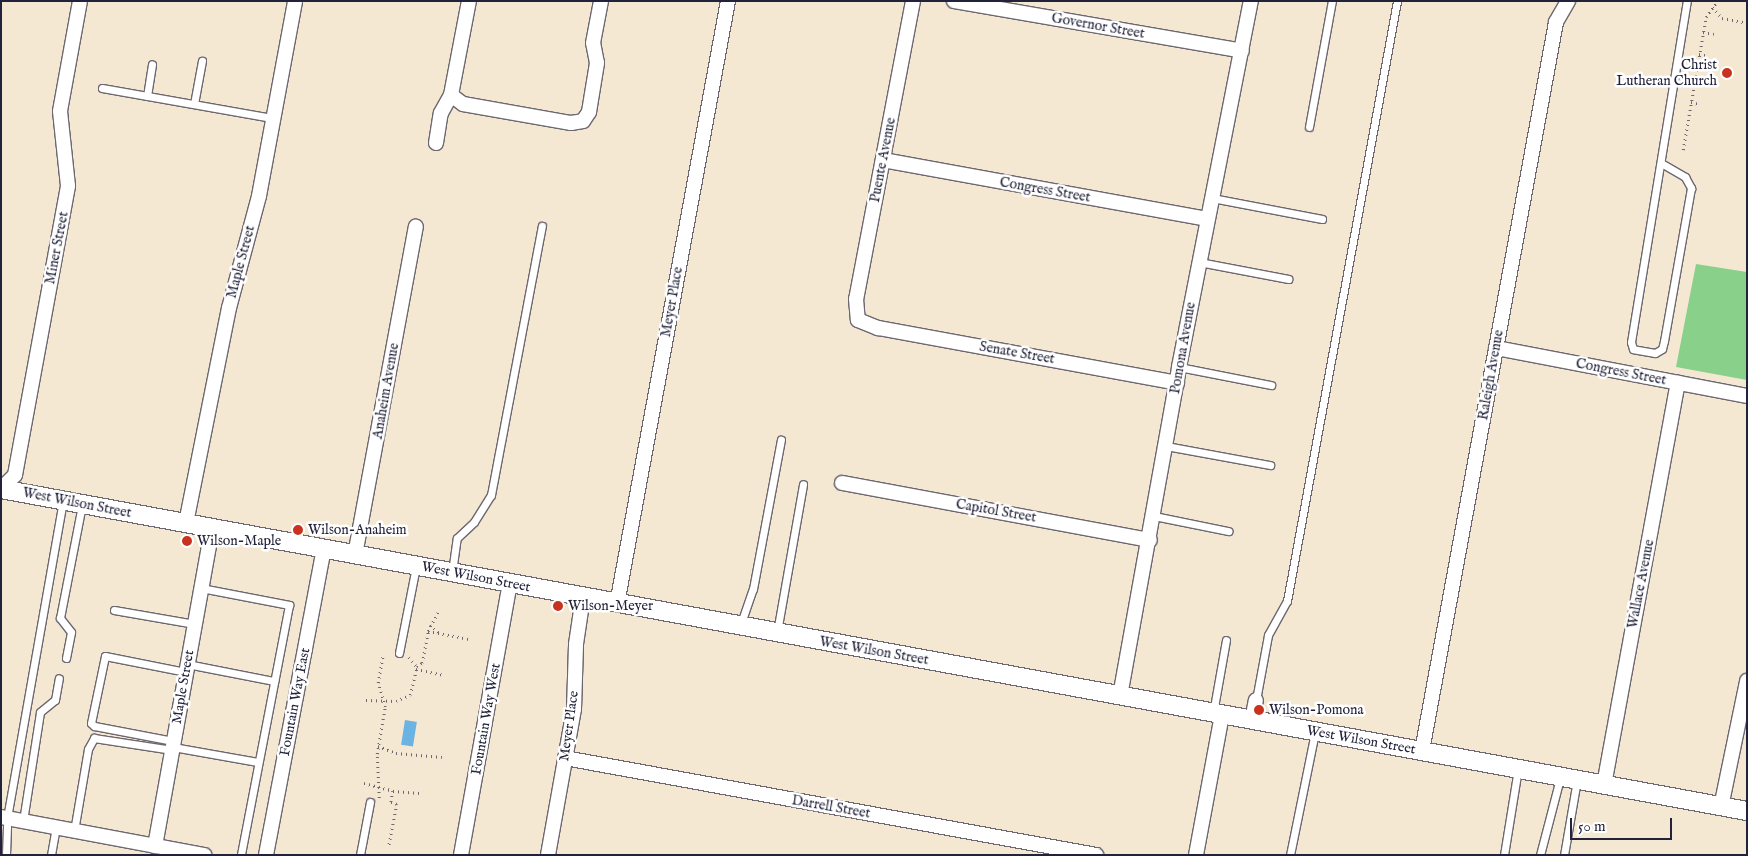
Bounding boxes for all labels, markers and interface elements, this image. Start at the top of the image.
street label: Governor Street [1050,10,1146,42]
place label: Christ Lutheran Church [1616,57,1717,90]
marker: Christ Lutheran Church [1721,67,1733,79]
street label: Puente Avenue [867,116,899,204]
street label: Congress Street [998,174,1092,206]
street label: Miner Street [42,210,72,286]
street label: Maple Street [223,224,259,300]
street label: Meyer Place [658,265,686,339]
street label: Pomona Avenue [1167,301,1199,395]
street label: Raleigh Avenue [1475,329,1507,421]
street label: Senate Street [978,338,1056,368]
street label: Anaheim Avenue [369,342,403,440]
street label: Congress Street [1574,355,1668,389]
street label: West Wilson Street [21,484,133,522]
street label: Capitol Street [955,496,1037,526]
place label: Wilson-Anaheim [308,522,407,538]
marker: Wilson-Anaheim [292,524,304,536]
place label: Wilson-Maple [197,533,281,549]
marker: Wilson-Maple [181,535,193,547]
street label: Wallace Avenue [1624,538,1658,630]
street label: West Wilson Street [420,558,532,596]
place label: Wilson-Meyer [568,598,653,614]
marker: Wilson-Meyer [552,600,564,612]
street label: West Wilson Street [818,633,930,669]
street label: Fountain Way East [276,646,314,758]
street label: Maple Street [168,649,198,725]
street label: Fountain Way West [468,662,504,776]
street label: Meyer Place [556,690,582,762]
place label: Wilson-Pomona [1269,702,1363,718]
marker: Wilson-Pomona [1253,704,1265,716]
street label: West Wilson Street [1305,722,1417,758]
street label: Darrell Street [790,792,872,822]
scale bar [1573,808,1676,840]
text: 50 m [1578,817,1606,836]

